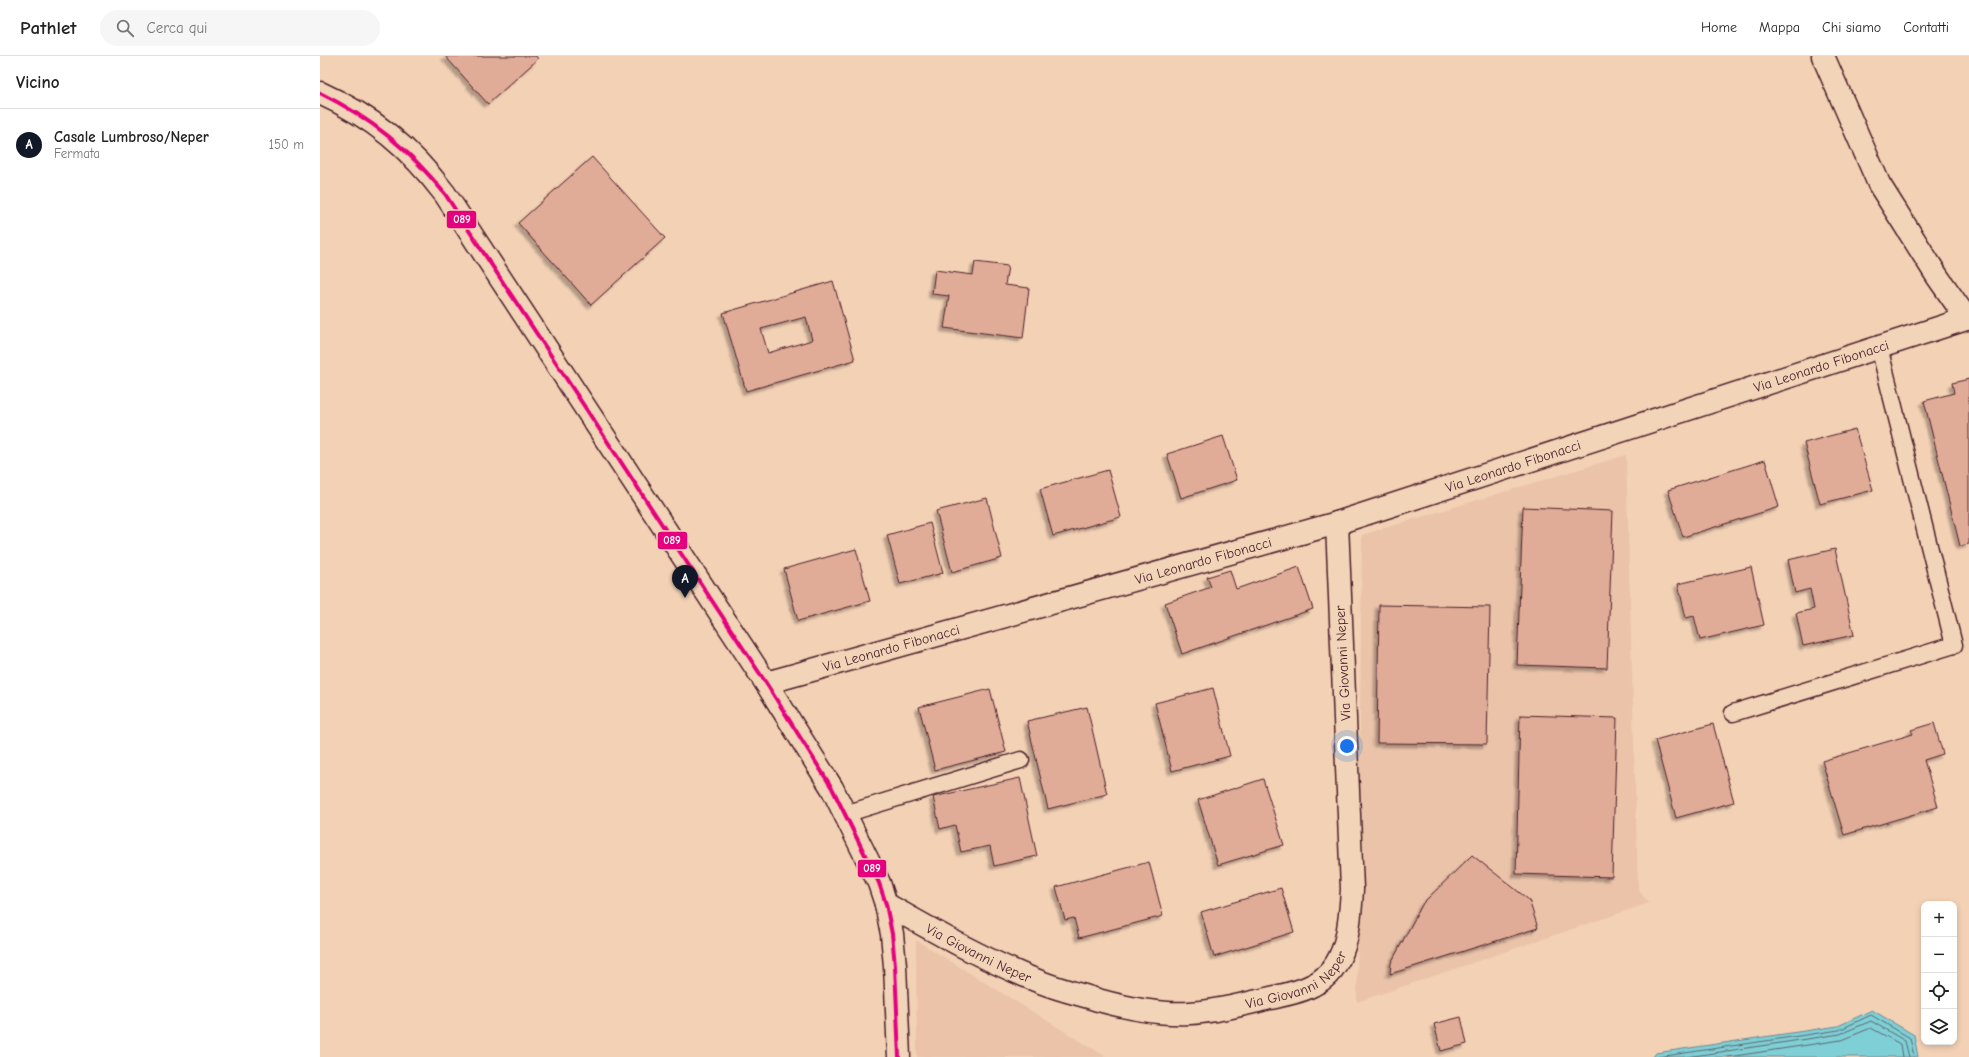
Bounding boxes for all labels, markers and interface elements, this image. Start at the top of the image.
search box [100,10,380,46]
text: Pathlet [20,17,76,39]
icon: search [114,17,136,39]
text: Cerca qui [146,19,208,37]
text: Home [1701,19,1737,36]
text: Mappa [1759,19,1800,36]
text: Chi siamo [1822,19,1881,36]
text: Contatti [1903,19,1949,36]
text: Vicino [16,73,59,92]
text: Casale Lumbroso/Neper [54,128,209,146]
text: A [25,137,33,152]
text: 150 m [269,137,304,152]
text: Fermata [54,146,100,161]
line badge: 089 [446,210,477,229]
text: 089 [453,213,471,226]
street label: Via Leonardo Fibonacci [1751,336,1891,396]
street label: Via Leonardo Fibonacci [1443,436,1583,496]
line badge: 089 [657,531,688,550]
street label: Via Leonardo Fibonacci [1133,533,1273,588]
text: 089 [663,534,681,547]
pin: A [672,565,698,598]
street label: Via Giovanni Neper [1331,604,1355,721]
street label: Via Leonardo Fibonacci [821,621,962,675]
your location [1337,736,1357,756]
line badge: 089 [857,859,887,878]
text: 089 [863,862,881,875]
map controls [1921,901,1957,1045]
button: + [1921,901,1957,937]
street label: Via Giovanni Neper [923,920,1034,986]
button: − [1921,937,1957,973]
street label: Via Giovanni Neper [1244,948,1350,1012]
button: locate [1921,973,1957,1009]
button: layers [1921,1009,1957,1045]

